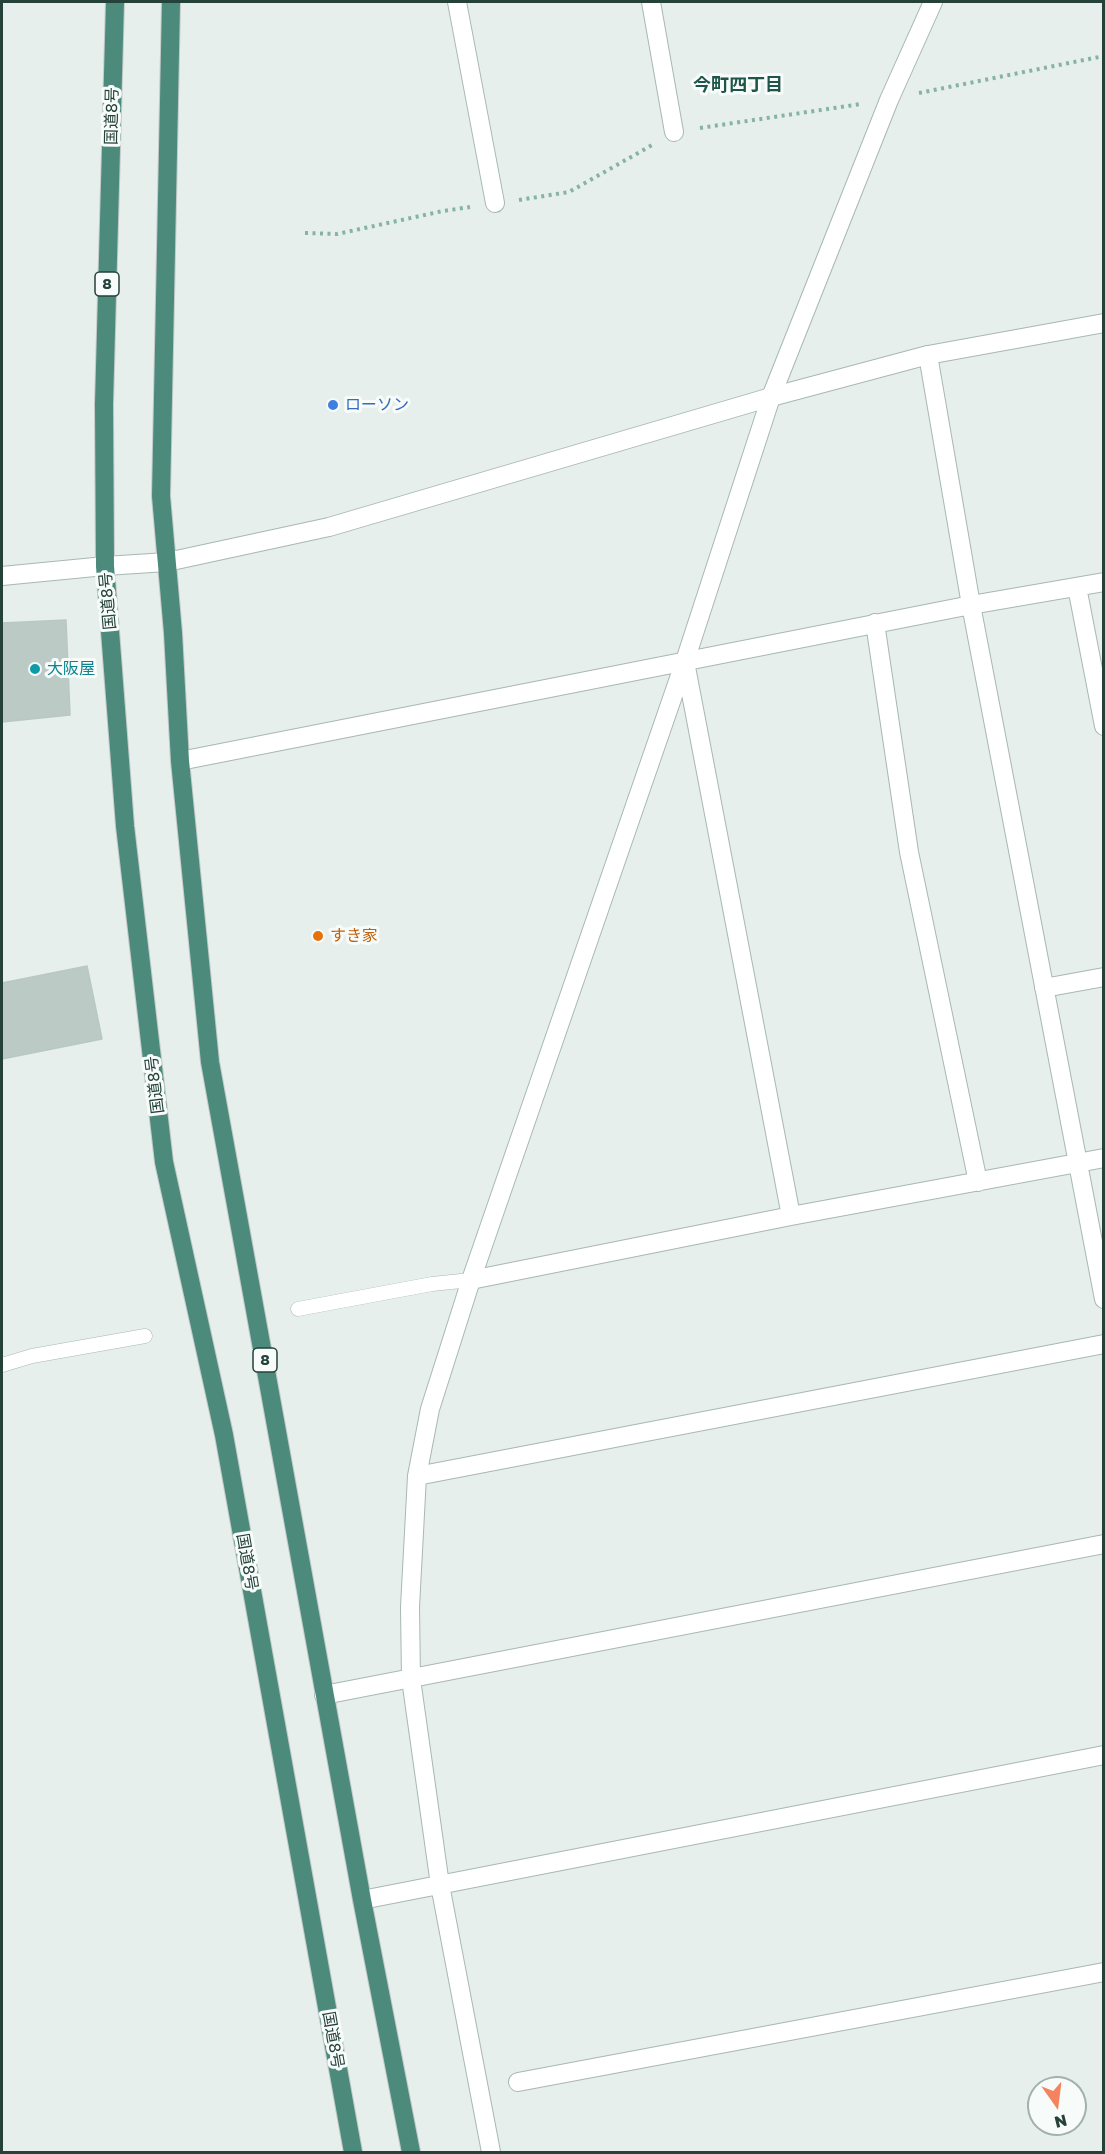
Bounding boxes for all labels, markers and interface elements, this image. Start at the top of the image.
district label: 今町四丁目 [693,74,783,96]
street label: 国道8号 [102,87,122,145]
road number: 8 [95,272,119,296]
place label: ローソン [345,395,409,415]
marker: ローソン [326,398,340,412]
street label: 国道8号 [96,571,120,631]
place label: 大阪屋 [47,659,95,679]
marker: 大阪屋 [28,662,42,676]
place label: すき家 [330,926,378,946]
marker: すき家 [311,929,325,943]
street label: 国道8号 [142,1055,168,1115]
road number: 8 [253,1348,277,1372]
street label: 国道8号 [233,1532,261,1592]
street label: 国道8号 [319,2010,347,2070]
north arrow [1027,2076,1087,2136]
text: N [1053,2110,1069,2133]

